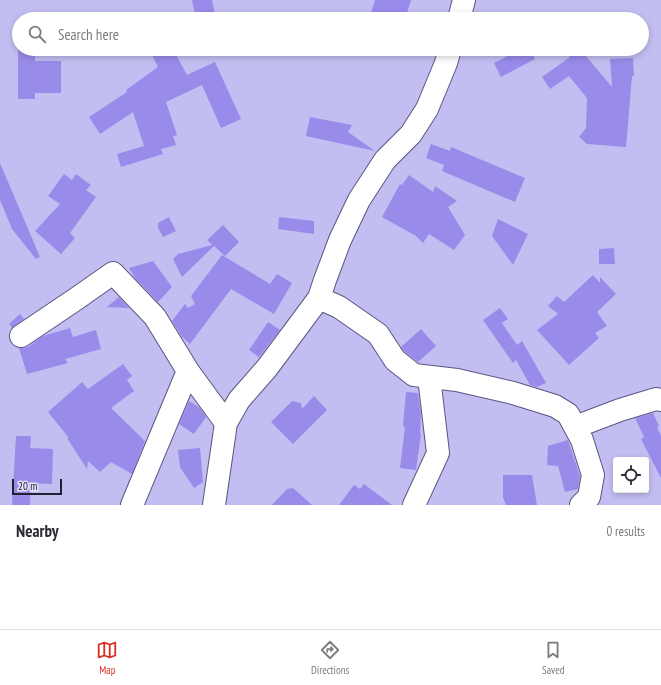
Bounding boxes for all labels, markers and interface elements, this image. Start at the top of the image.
search box [12,12,649,56]
icon: search [26,23,48,45]
text: Search here [58,25,119,44]
map controls [613,457,649,493]
button: locate [613,457,649,493]
scale bar [12,477,62,496]
text: 20 m [18,479,37,493]
text: Nearby [16,520,59,542]
text: 0 results [606,523,645,540]
tab: Map [96,639,118,677]
tab: Directions [311,639,349,677]
tab: Saved [542,639,565,677]

